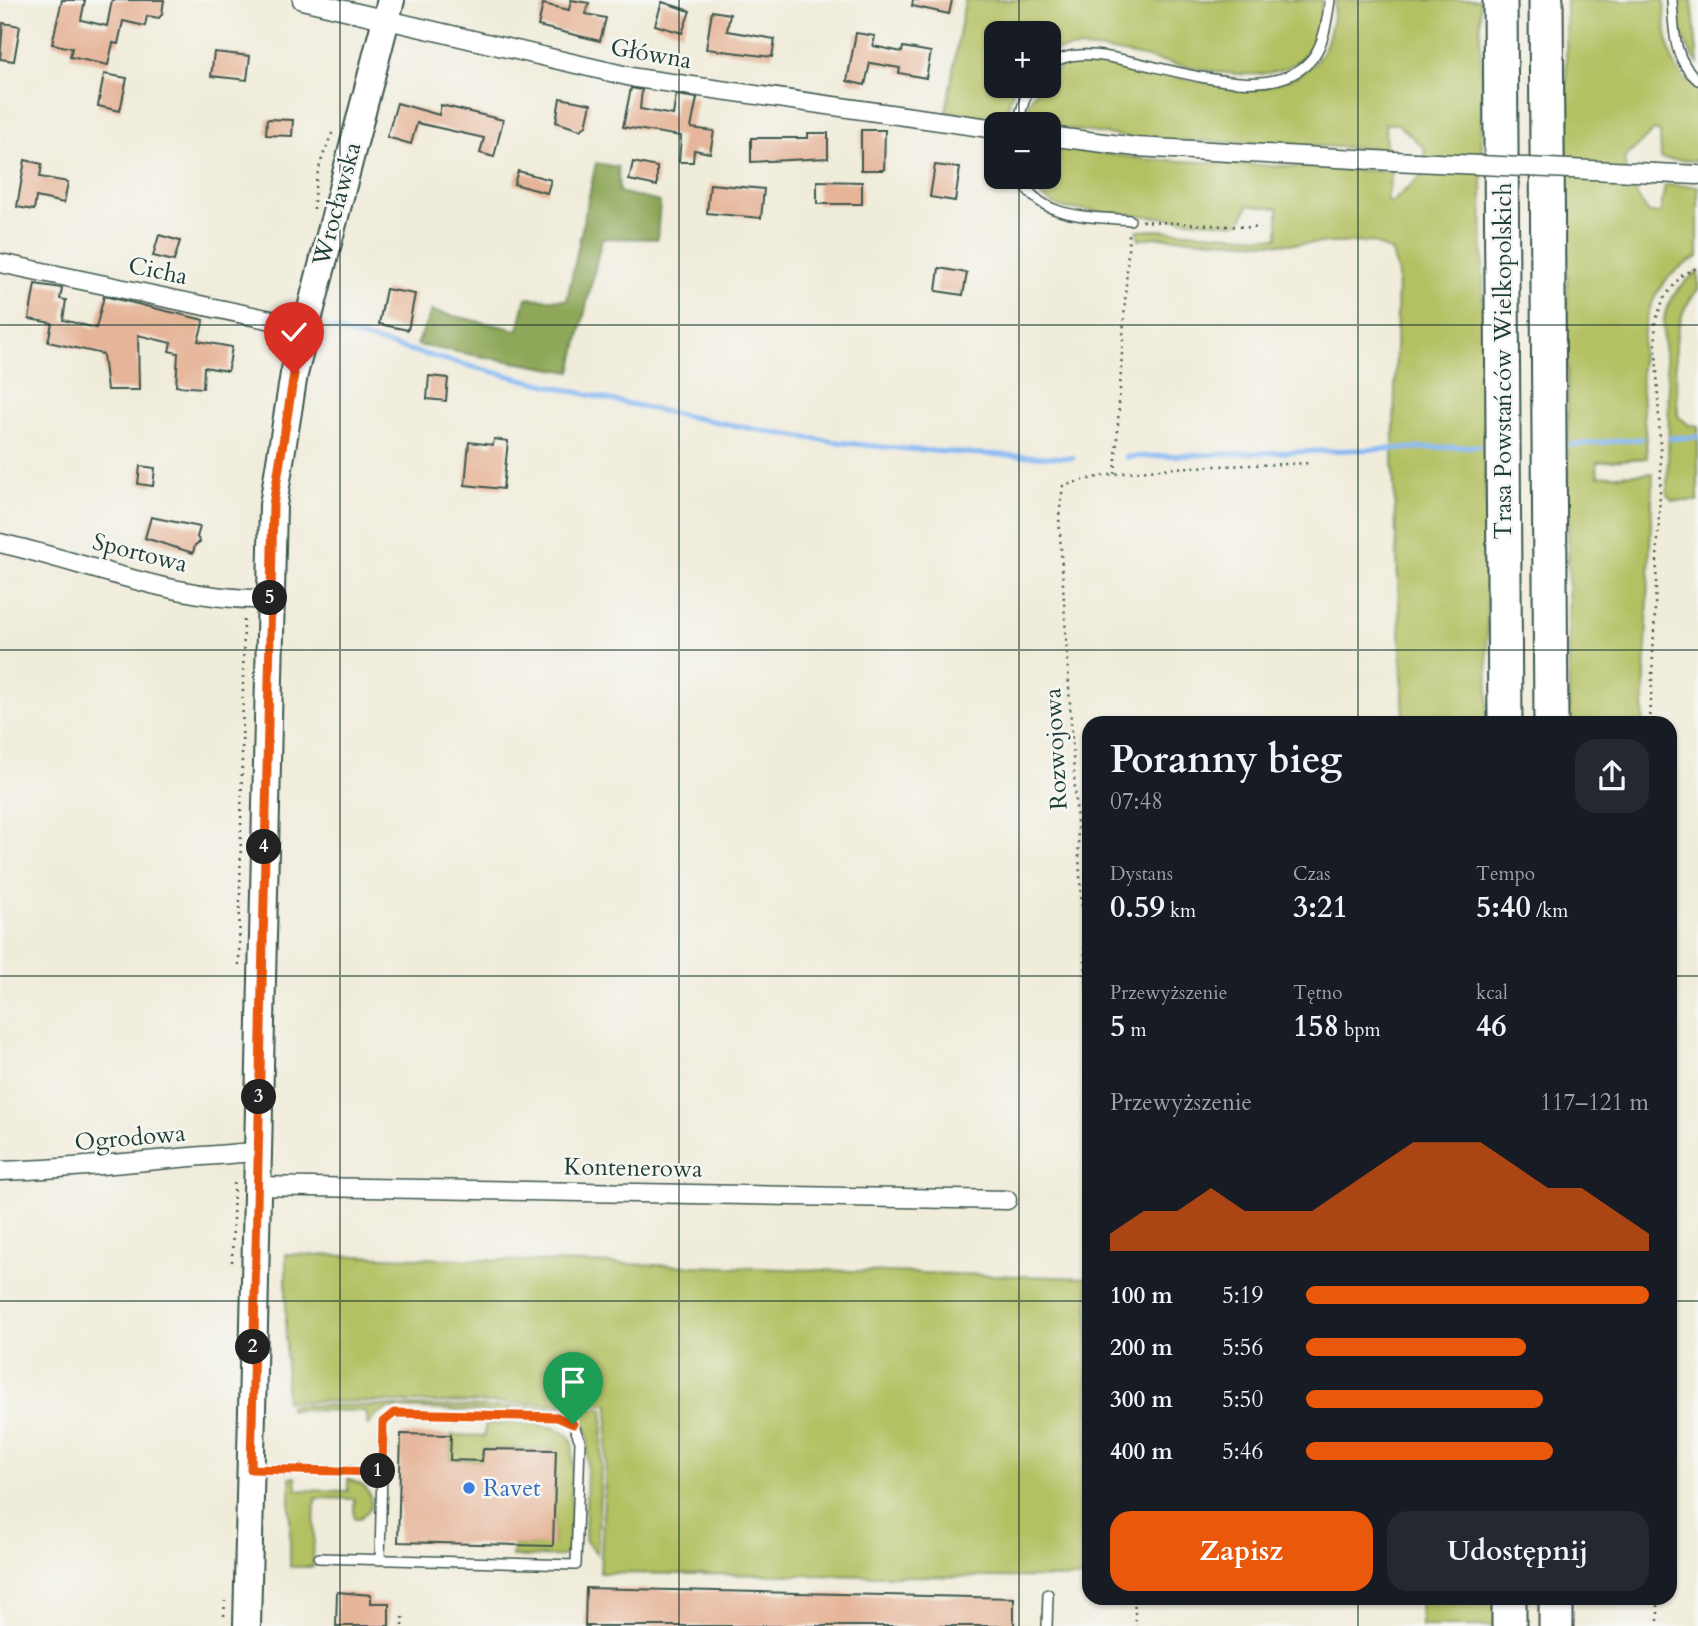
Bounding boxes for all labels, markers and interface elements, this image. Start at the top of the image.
map controls [984,21,1061,189]
button: + [984,21,1061,98]
street label: Główna [608,31,695,77]
button: − [984,112,1061,189]
street label: Wrocławska [304,138,369,270]
street label: Trasa Powstańców Wielkopolskich [1487,183,1520,539]
street label: Cicha [125,249,191,293]
pin [264,302,324,374]
icon: check [275,313,313,351]
street label: Sportowa [89,525,192,581]
pin: 5 [252,580,288,616]
text: 5 [265,584,274,610]
street label: Rozwojowa [1036,687,1076,811]
text: Poranny bieg [1110,734,1342,786]
button: share [1575,739,1649,813]
text: 07:48 [1110,786,1163,817]
pin: 4 [246,830,282,864]
text: 4 [259,833,268,859]
text: Dystans [1110,861,1173,887]
text: Czas [1293,861,1331,887]
text: Tempo [1476,861,1535,887]
text: 0.59 [1110,887,1165,928]
text: 3:21 [1293,887,1348,928]
text: 5:40 [1476,887,1531,928]
text: km [1165,898,1196,924]
text: /km [1531,898,1568,924]
text: Przewyższenie [1110,980,1227,1006]
text: Tętno [1293,980,1343,1006]
text: kcal [1476,980,1508,1006]
text: 5 [1110,1006,1125,1047]
text: 158 [1293,1006,1339,1047]
text: 46 [1476,1006,1507,1047]
text: m [1125,1017,1147,1043]
text: bpm [1339,1017,1381,1043]
pin: 3 [242,1080,276,1114]
text: 3 [254,1083,263,1109]
text: Przewyższenie [1110,1087,1252,1118]
text: 117–121 m [1540,1087,1649,1118]
street label: Ogrodowa [73,1117,187,1159]
street label: Kontenerowa [563,1150,703,1186]
text: 100 m [1110,1280,1173,1311]
text: 5:19 [1222,1280,1263,1311]
pin: 2 [236,1330,270,1364]
text: 200 m [1110,1332,1173,1363]
text: 5:56 [1222,1332,1263,1363]
text: 2 [248,1333,257,1359]
pin [543,1352,603,1424]
icon: arrive [554,1363,592,1401]
text: 300 m [1110,1384,1173,1415]
text: 5:50 [1222,1384,1263,1415]
text: 400 m [1110,1436,1173,1467]
text: 5:46 [1222,1436,1263,1467]
pin: 1 [360,1454,396,1488]
text: 1 [373,1457,382,1483]
place label: Ravet [483,1472,541,1505]
marker: Ravet [461,1480,477,1496]
button: Zapisz [1110,1511,1373,1591]
button: Udostępnij [1387,1511,1649,1591]

